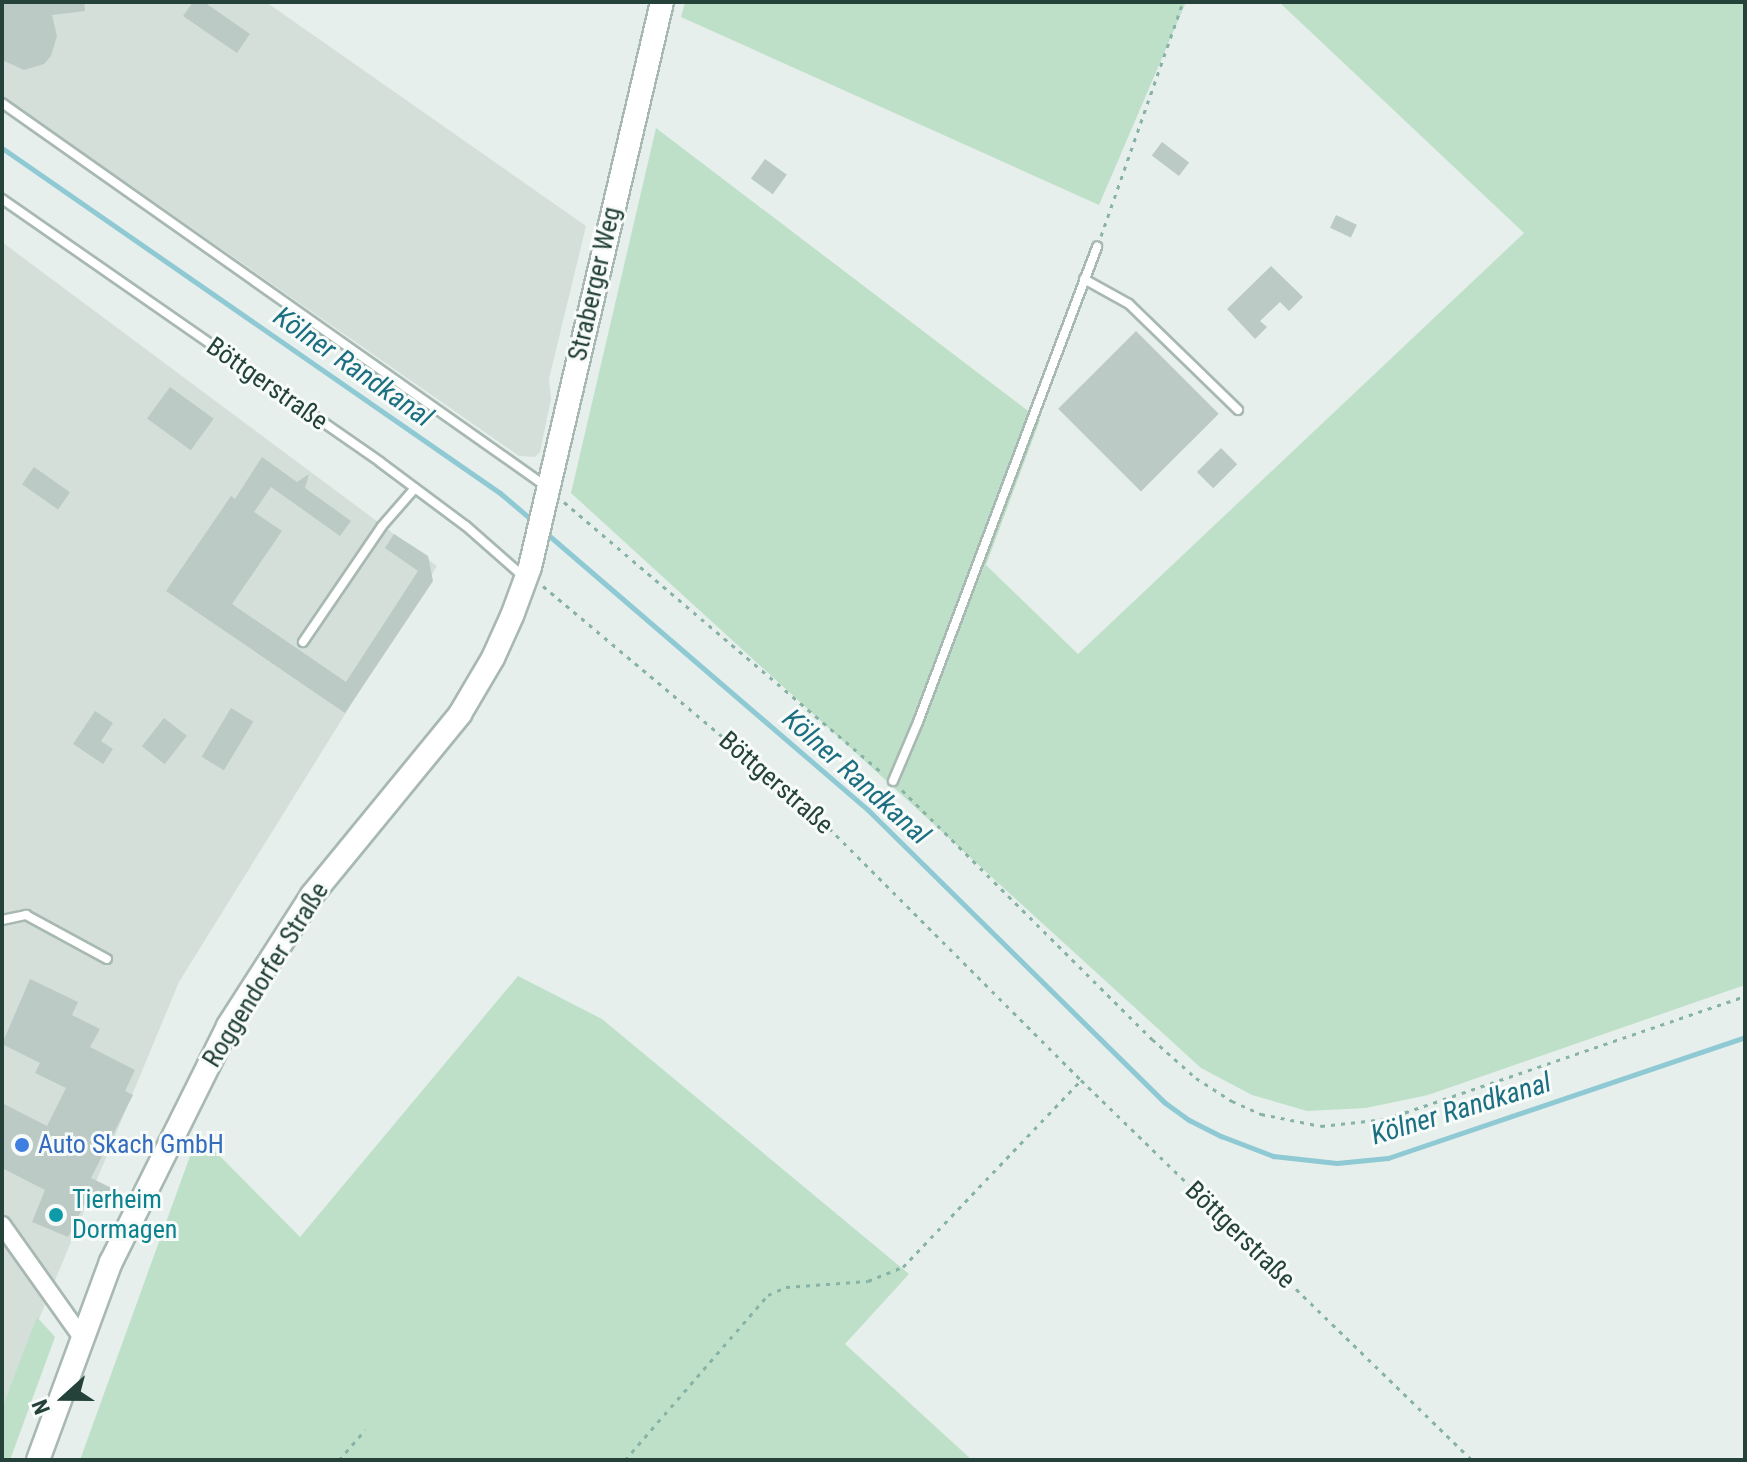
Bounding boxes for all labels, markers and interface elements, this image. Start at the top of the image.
street label: Straberger Weg [562,204,628,364]
water label: Kölner Randkanal [267,300,439,434]
street label: Böttgerstraße [200,331,334,437]
water label: Kölner Randkanal [775,702,937,852]
street label: Böttgerstraße [713,725,839,841]
street label: Roggendorfer Straße [197,877,335,1073]
water label: Kölner Randkanal [1367,1066,1555,1152]
place label: Auto Skach GmbH [38,1129,224,1161]
marker: Auto Skach GmbH [13,1136,31,1154]
street label: Böttgerstraße [1179,1175,1301,1295]
place label: Tierheim Dormagen [72,1184,177,1246]
marker: Tierheim Dormagen [47,1206,65,1224]
north arrow [24,1358,104,1438]
text: N [27,1396,55,1418]

